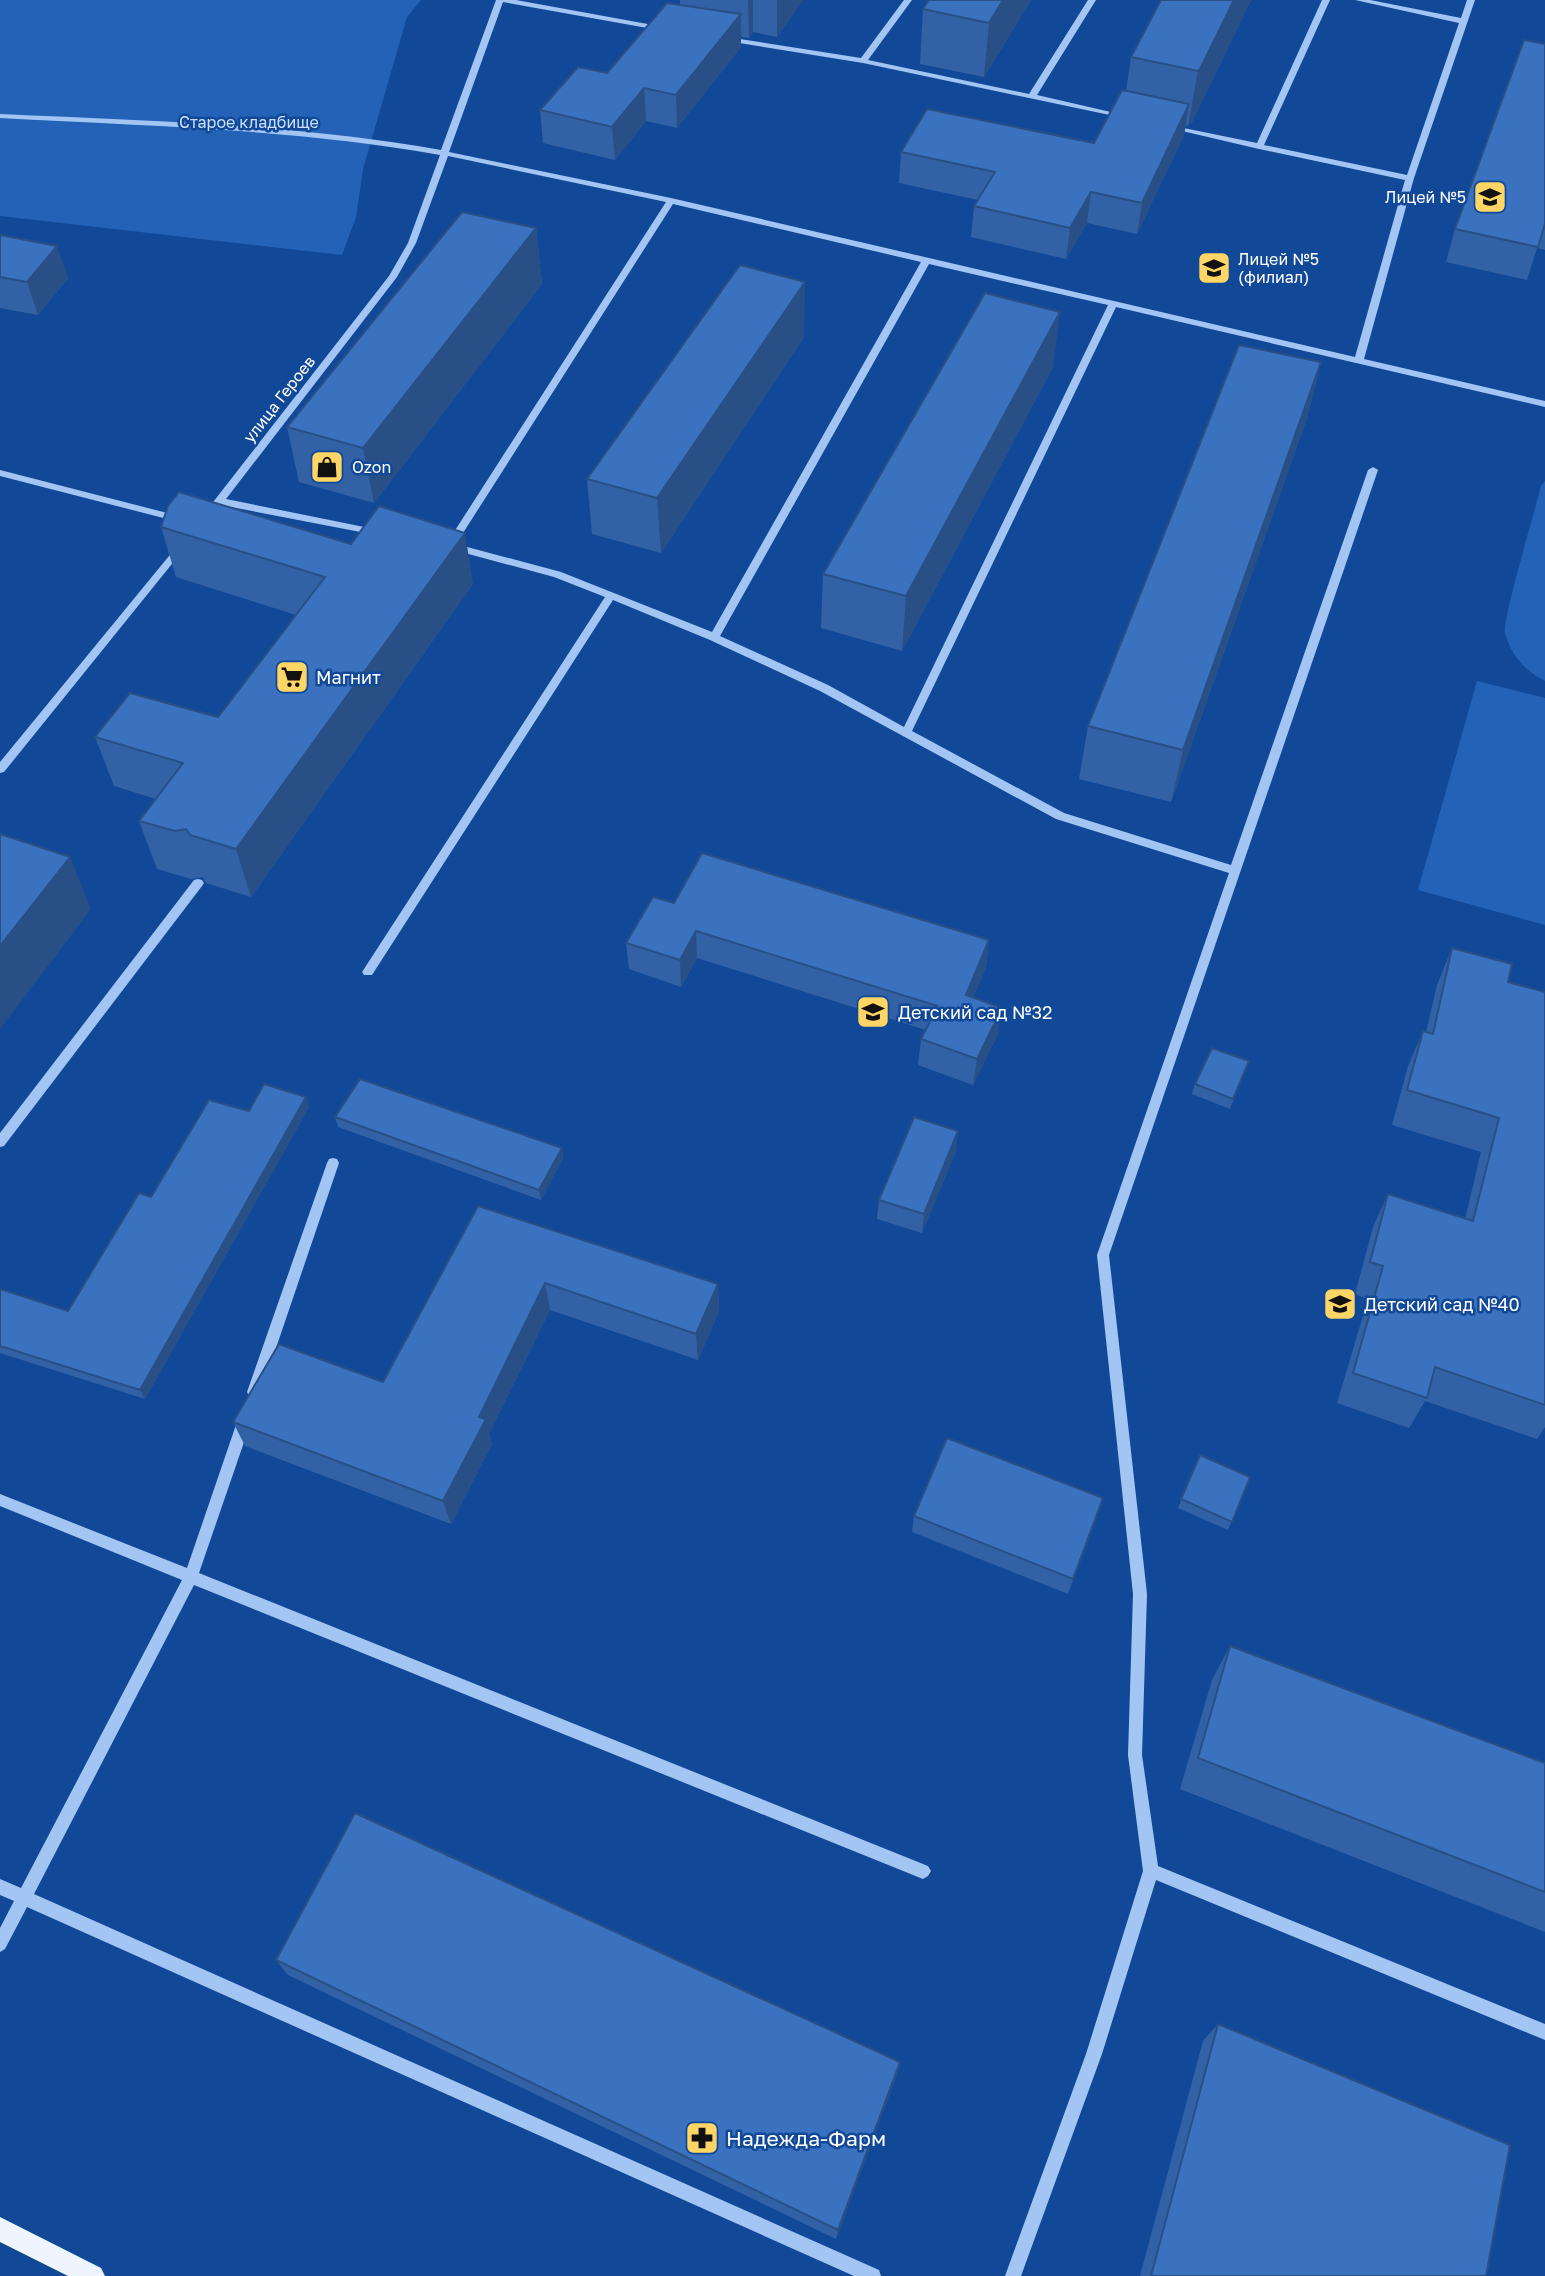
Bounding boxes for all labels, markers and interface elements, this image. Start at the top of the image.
park label: Старое кладбище [179,112,319,132]
school or university icon: Лицей №5 [1471,178,1509,216]
place label: Лицей №5 [1385,187,1466,207]
school or university icon: Лицей №5 (филиал) [1195,249,1233,287]
place label: Лицей №5 (филиал) [1238,249,1319,287]
street label: улица Героев [239,351,319,447]
shop icon: Ozon [308,448,346,486]
place label: Ozon [352,457,391,477]
supermarket icon: Магнит [273,658,311,696]
place label: Магнит [316,666,381,688]
school or university icon: Детский сад №32 [854,993,892,1031]
place label: Детский сад №32 [898,1001,1053,1023]
school or university icon: Детский сад №40 [1321,1285,1359,1323]
place label: Детский сад №40 [1364,1293,1520,1315]
pharmacy icon: Надежда-Фарм [683,2119,721,2157]
place label: Надежда-Фарм [726,2125,886,2151]

